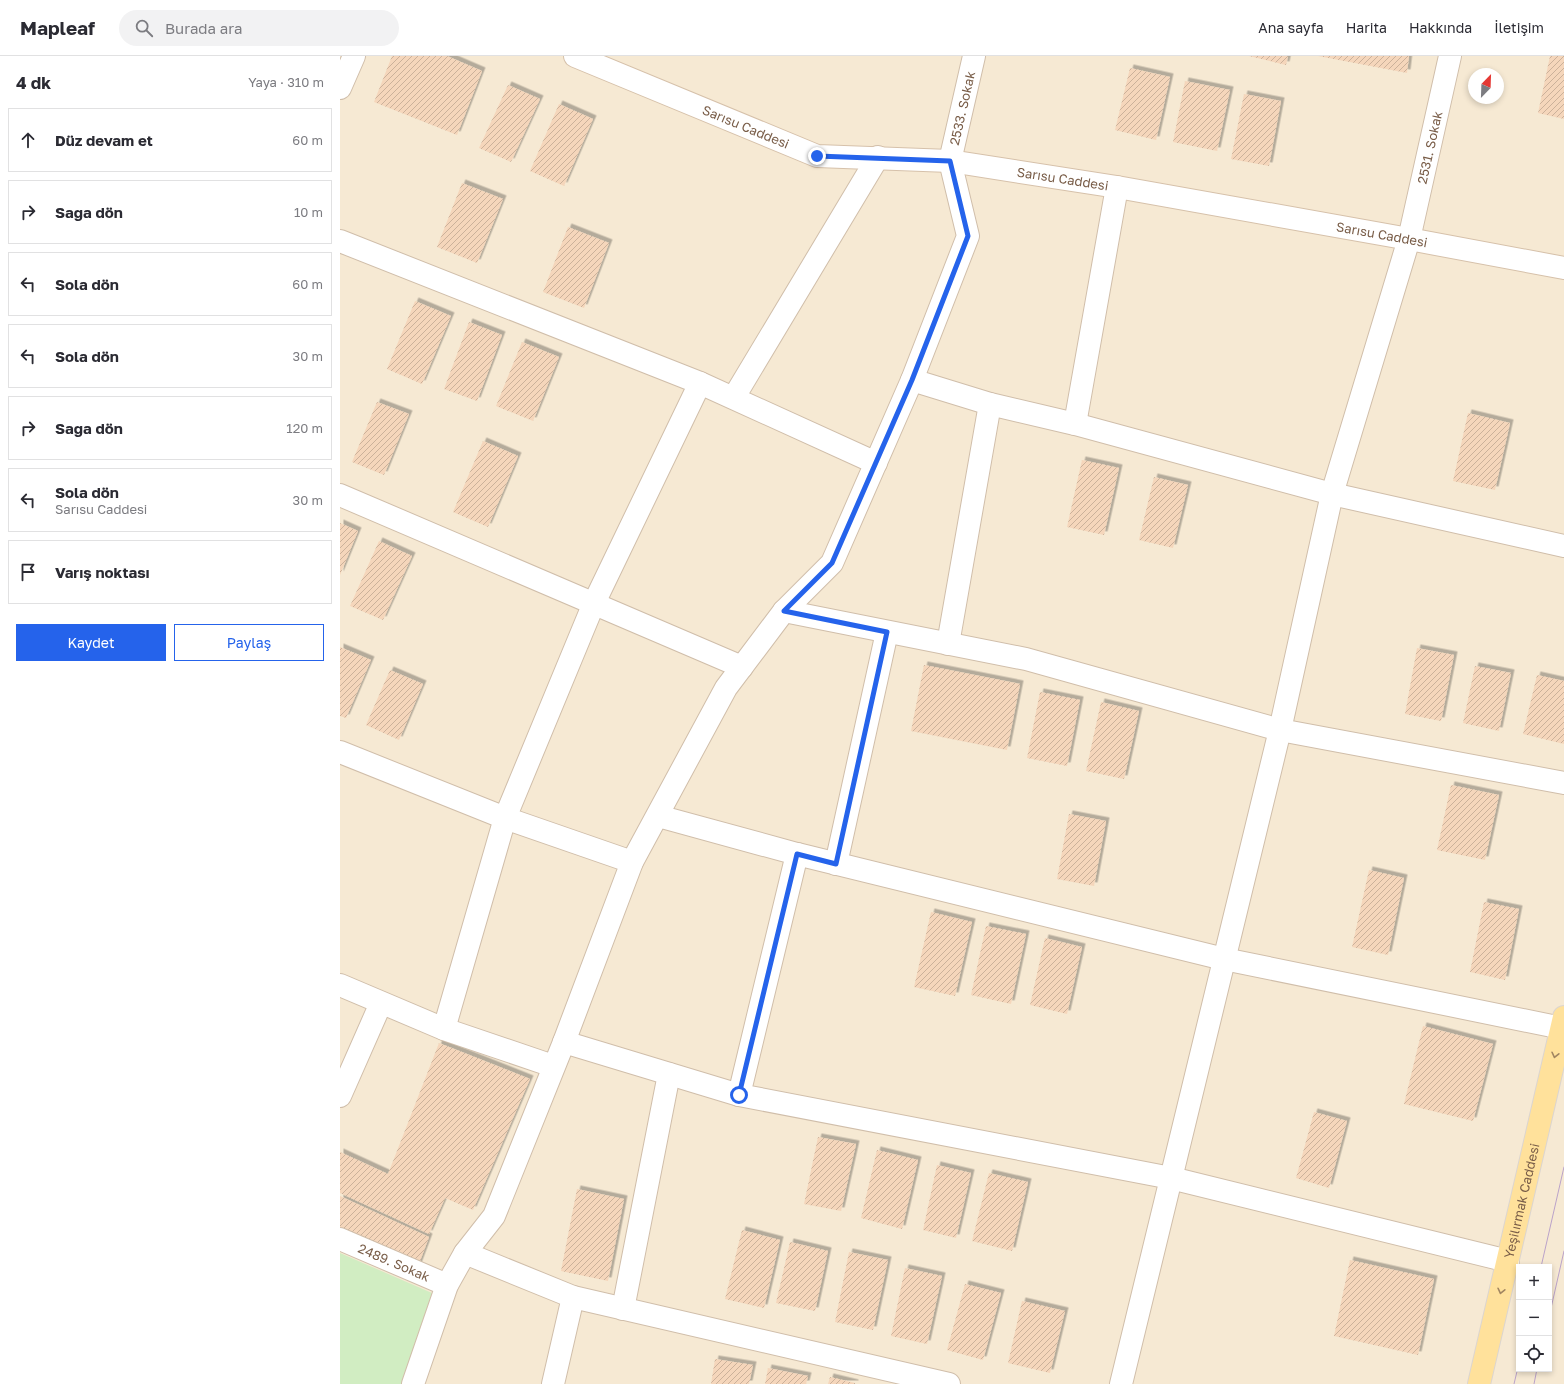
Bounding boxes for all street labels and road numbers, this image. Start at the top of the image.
street label: 2533. Sokak [946,69,978,147]
street label: Sarısu Caddesi [700,102,792,152]
street label: 2531. Sokak [1414,109,1446,185]
street label: Sarısu Caddesi [1016,164,1110,194]
street label: Sarısu Caddesi [1335,218,1429,250]
street label: Yeşilırmak Caddesi [1500,1142,1542,1260]
street label: 2489. Sokak [356,1240,433,1285]

